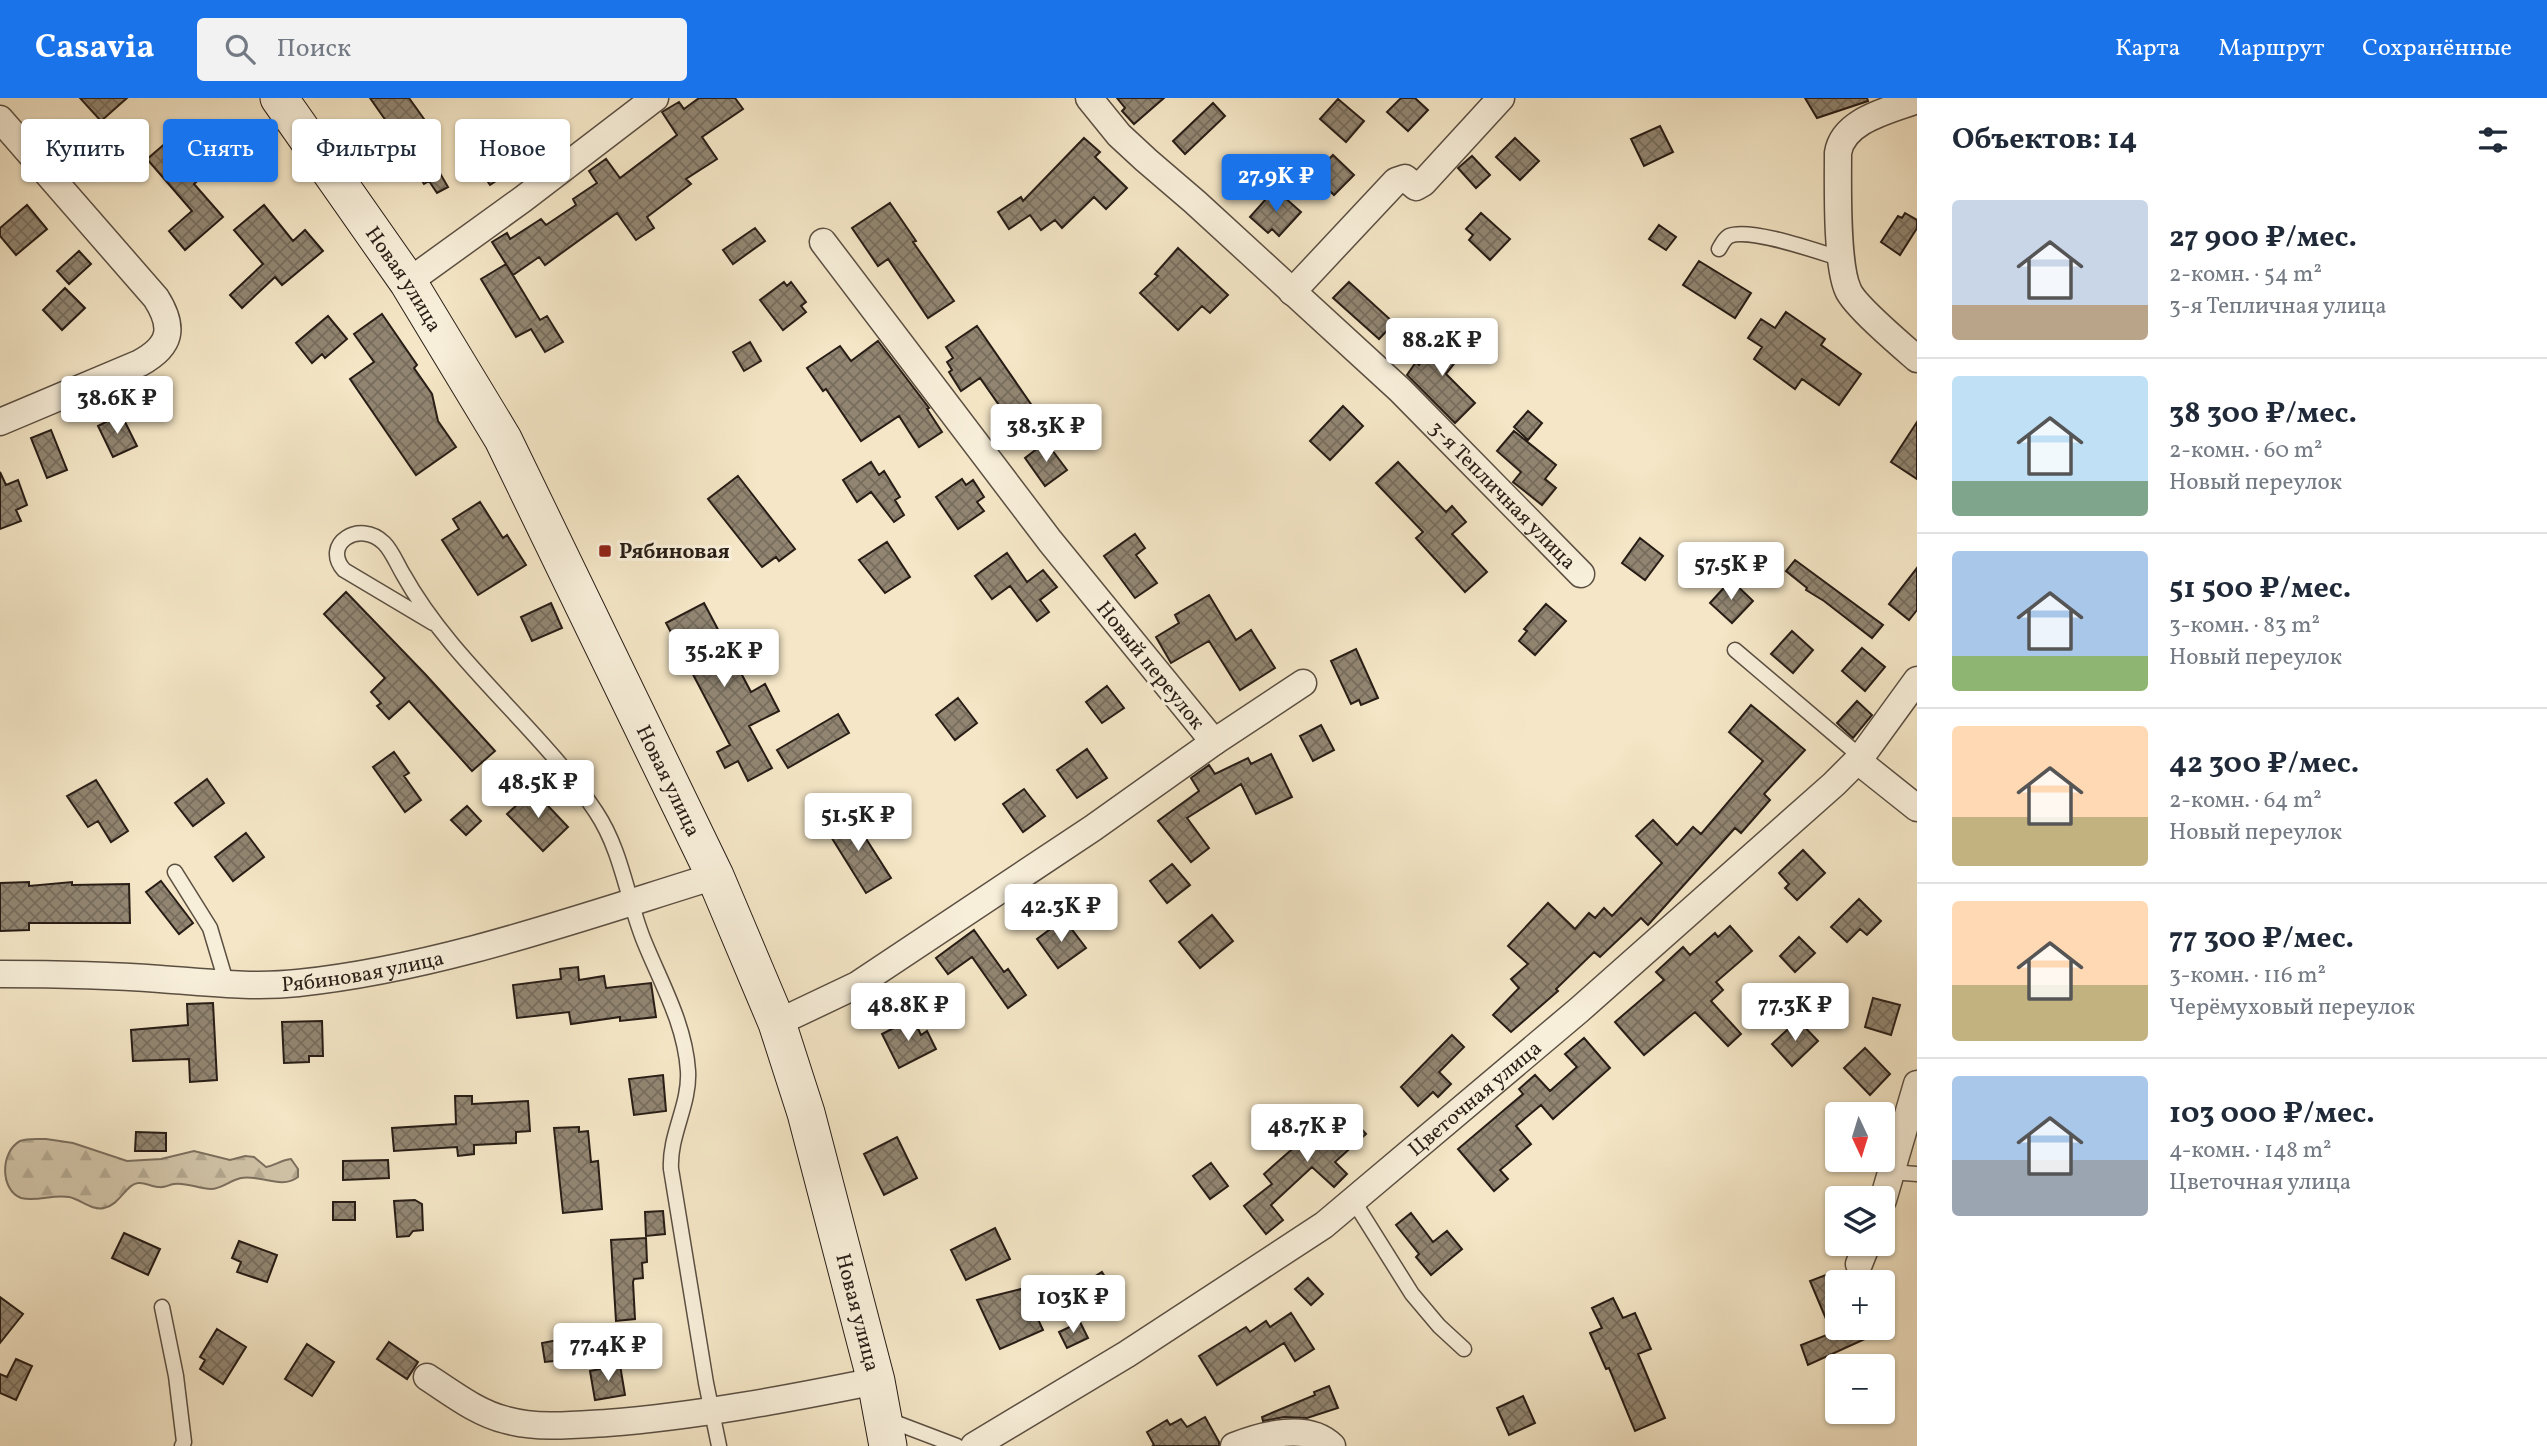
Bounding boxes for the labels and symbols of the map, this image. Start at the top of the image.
pin: 27.9K ₽ [1211,155,1341,214]
street label: Новая улица [357,221,448,338]
pin: 88.2K ₽ [1377,318,1507,378]
pin: 38.6K ₽ [52,376,182,436]
pin: 38.3K ₽ [981,404,1111,464]
street label: 3-я Тепличная улица [1422,415,1582,577]
place label: Рябиновая [619,538,730,567]
pin: 57.5K ₽ [1666,542,1796,602]
marker: Рябиновая [597,543,613,559]
street label: Новый переулок [1089,595,1211,736]
pin: 35.2K ₽ [659,630,789,689]
street label: Новая улица [628,721,707,842]
pin: 48.5K ₽ [473,760,603,820]
pin: 51.5K ₽ [793,794,923,853]
pin: 42.3K ₽ [996,884,1126,944]
street label: Рябиновая улица [281,944,447,1000]
pin: 48.8K ₽ [843,984,973,1043]
pin: 77.3K ₽ [1730,984,1860,1043]
street label: Цветочная улица [1403,1034,1549,1164]
north arrow [1825,1102,1895,1172]
pin: 48.7K ₽ [1242,1104,1372,1164]
street label: Новая улица [827,1250,886,1375]
pin: 103K ₽ [1016,1276,1130,1335]
pin: 77.4K ₽ [543,1324,673,1383]

